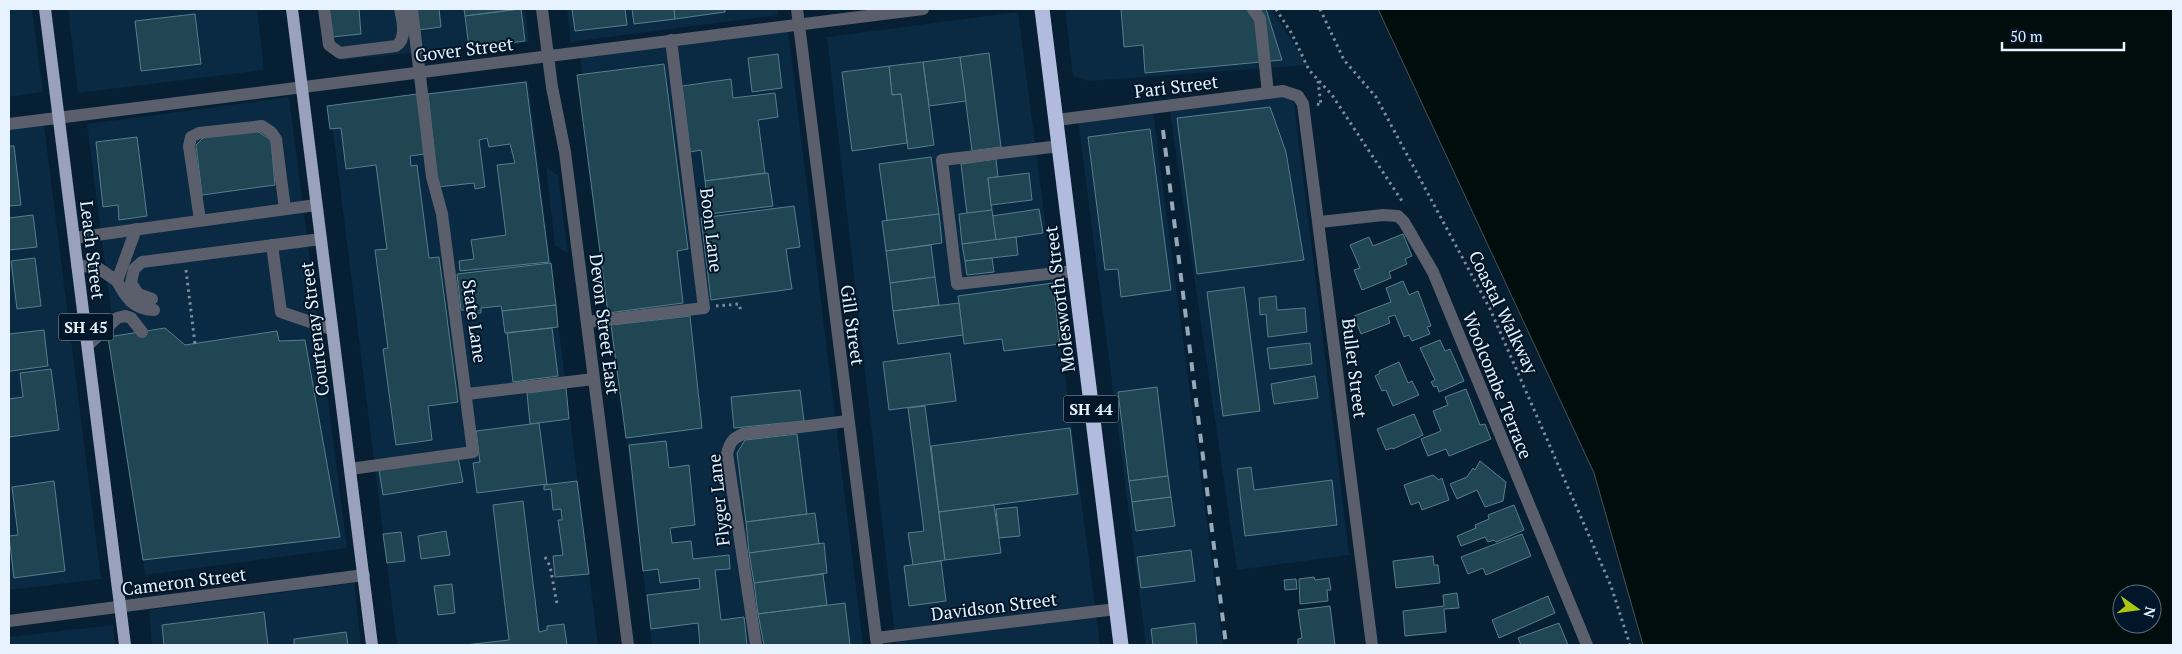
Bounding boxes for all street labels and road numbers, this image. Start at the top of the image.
street label: Gover Street [413,31,515,67]
street label: Pari Street [1133,69,1220,103]
street label: Boon Lane [695,186,729,274]
street label: Leach Street [75,199,111,301]
street label: Molesworth Street [1038,224,1080,374]
street label: Coastal Walkway [1464,246,1545,378]
street label: Devon Street East [584,252,626,396]
street label: Courtenay Street [294,260,334,398]
street label: State Lane [457,278,493,364]
street label: Gill Street [835,283,871,367]
street label: Woolcombe Terrace [1457,308,1539,462]
road number: SH 45 [58,314,114,341]
street label: Buller Street [1337,317,1373,420]
road number: SH 44 [1064,396,1118,422]
street label: Flyger Lane [701,453,735,547]
street label: Cameron Street [120,561,248,601]
street label: Davidson Street [929,586,1059,626]

